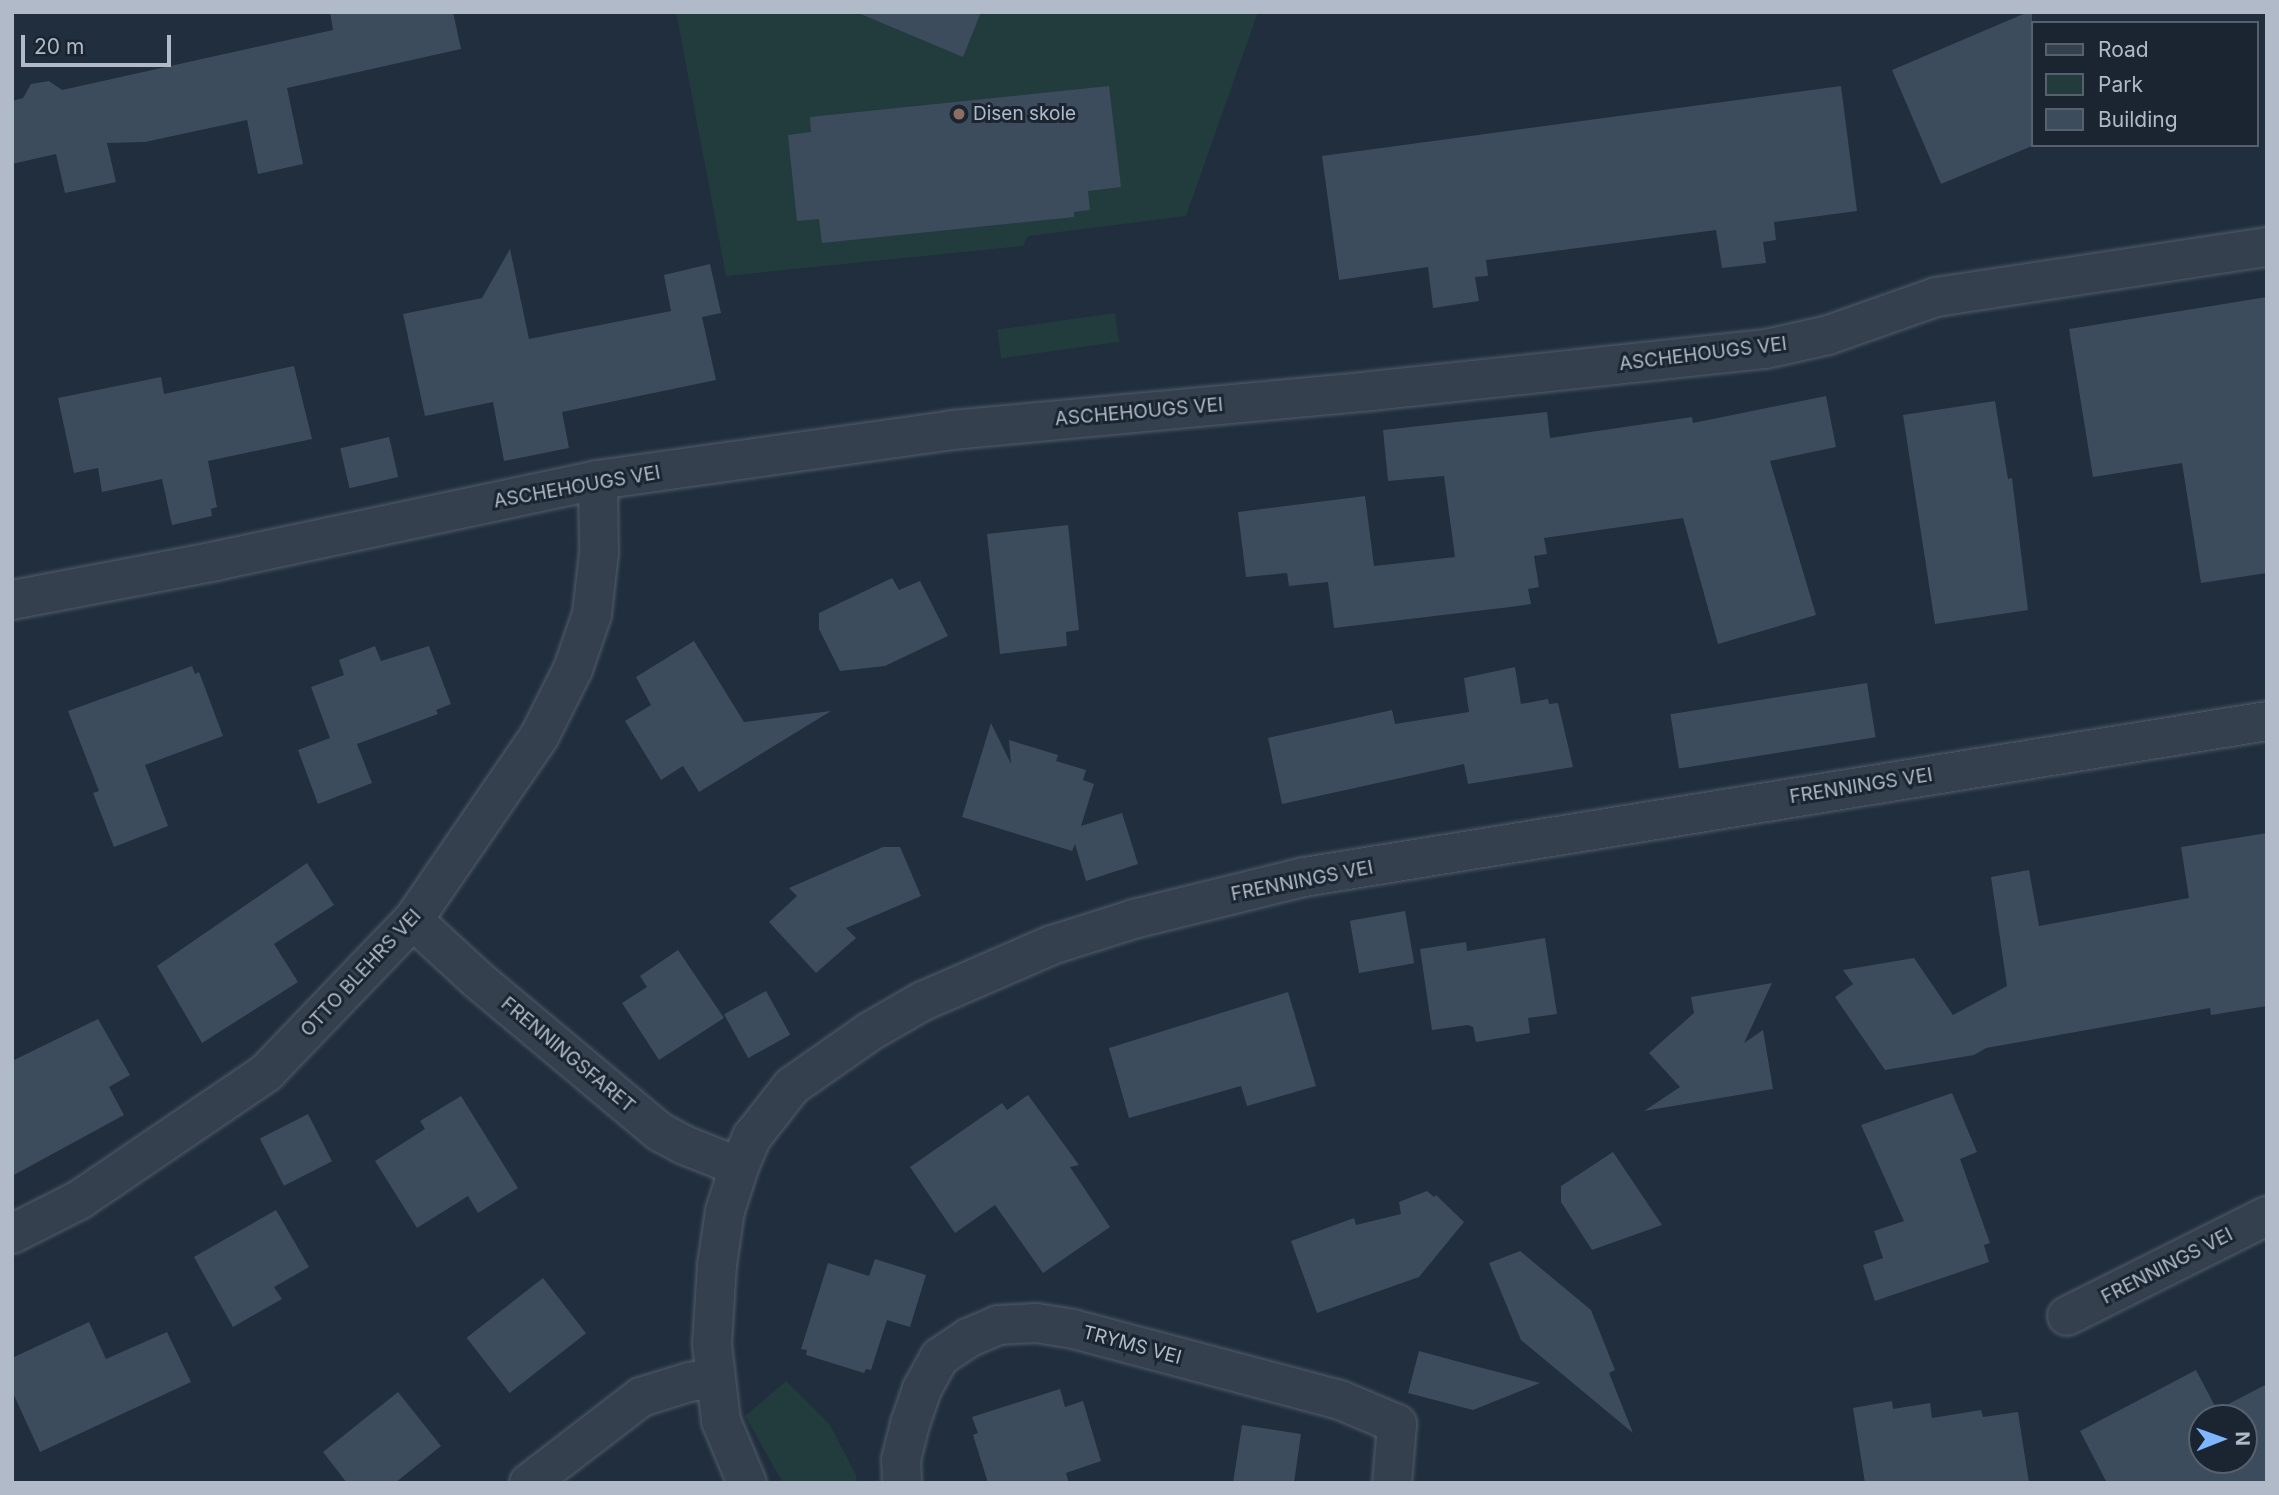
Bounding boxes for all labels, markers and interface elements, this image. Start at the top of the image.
scale bar [24,21,175,65]
legend [2030,21,2258,147]
text: 20 m [34,34,84,59]
text: Road [2098,37,2149,62]
text: Park [2098,72,2143,97]
place label: Disen skole [973,103,1076,125]
marker: Disen skole [951,106,967,122]
text: Building [2098,107,2178,132]
street label: ASCHEHOUGS VEI [1618,332,1788,376]
street label: ASCHEHOUGS VEI [1054,393,1224,431]
street label: ASCHEHOUGS VEI [492,461,662,513]
street label: FRENNINGS VEI [1788,763,1934,809]
street label: FRENNINGS VEI [1229,856,1375,906]
street label: OTTO BLEHRS VEI [296,905,426,1041]
street label: FRENNINGSFARET [496,992,640,1118]
street label: FRENNINGS VEI [2098,1223,2236,1309]
street label: TRYMS VEI [1080,1321,1184,1369]
north arrow [2188,1404,2258,1474]
text: N [2231,1431,2254,1446]

